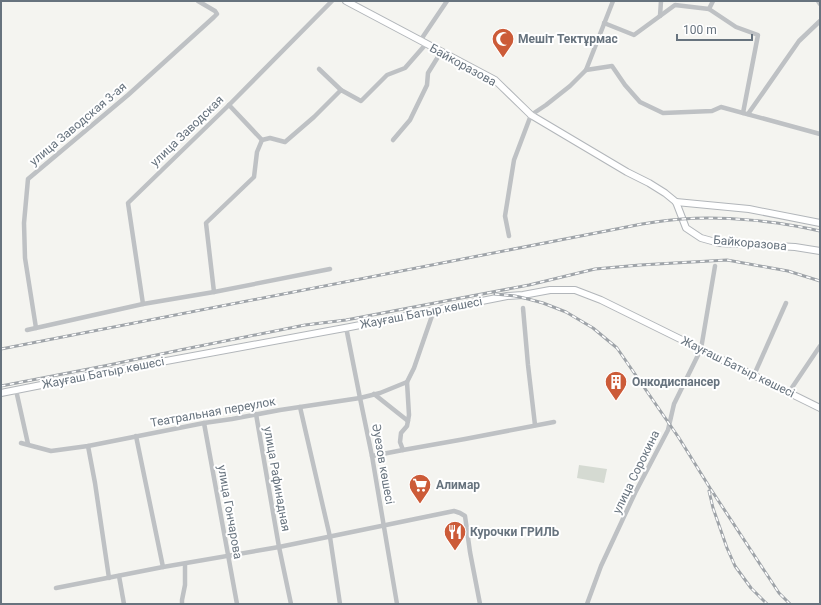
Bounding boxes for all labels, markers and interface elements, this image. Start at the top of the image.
scale bar [677,16,752,42]
text: 100 m [683,23,717,37]
mosque icon: Мешіт Тектұрмас [490,26,516,59]
place label: Мешіт Тектұрмас [518,32,618,46]
street label: Байкоразова [427,41,499,89]
street label: улица Заводская 3-ая [27,79,129,169]
street label: улица Заводская [148,93,226,169]
street label: Байкоразова [713,233,787,253]
street label: Жауғаш Батыр көшесі [359,294,484,332]
street label: Жауғаш Батыр көшесі [679,333,797,401]
street label: Жауғаш Батыр көшесі [41,354,166,392]
building icon: Онкодиспансер [603,369,629,402]
place label: Онкодиспансер [632,375,720,389]
street label: Театральная переулок [149,394,277,430]
street label: Әуезов көшесі [369,423,397,505]
street label: улица Рафинадная [261,425,293,533]
street label: улица Сорокина [610,428,662,516]
street label: улица Гончарова [215,464,245,560]
supermarket icon: Алимар [407,472,433,505]
place label: Алимар [436,478,480,492]
restaurant icon: Курочки ГРИЛЬ [442,519,468,552]
place label: Курочки ГРИЛЬ [470,525,560,539]

